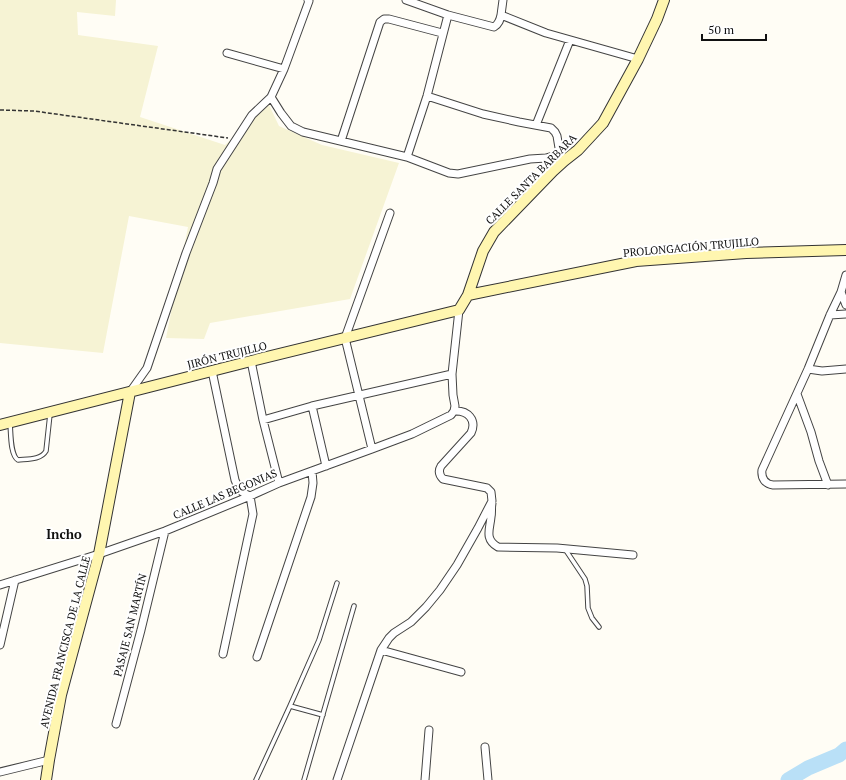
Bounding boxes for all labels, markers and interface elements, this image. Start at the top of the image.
scale bar [702,16,766,42]
text: 50 m [708,22,735,37]
street label: CALLE SANTA BARBARA [483,130,580,227]
street label: PROLONGACIÓN TRUJILLO [622,234,760,260]
street label: JIRÓN TRUJILLO [186,338,268,372]
street label: CALLE LAS BEGONIAS [171,466,279,522]
district label: Incho [46,525,82,543]
street label: AVENIDA FRANCISCA DE LA CALLE [37,554,93,730]
street label: PASAJE SAN MARTÍN [110,572,150,678]

